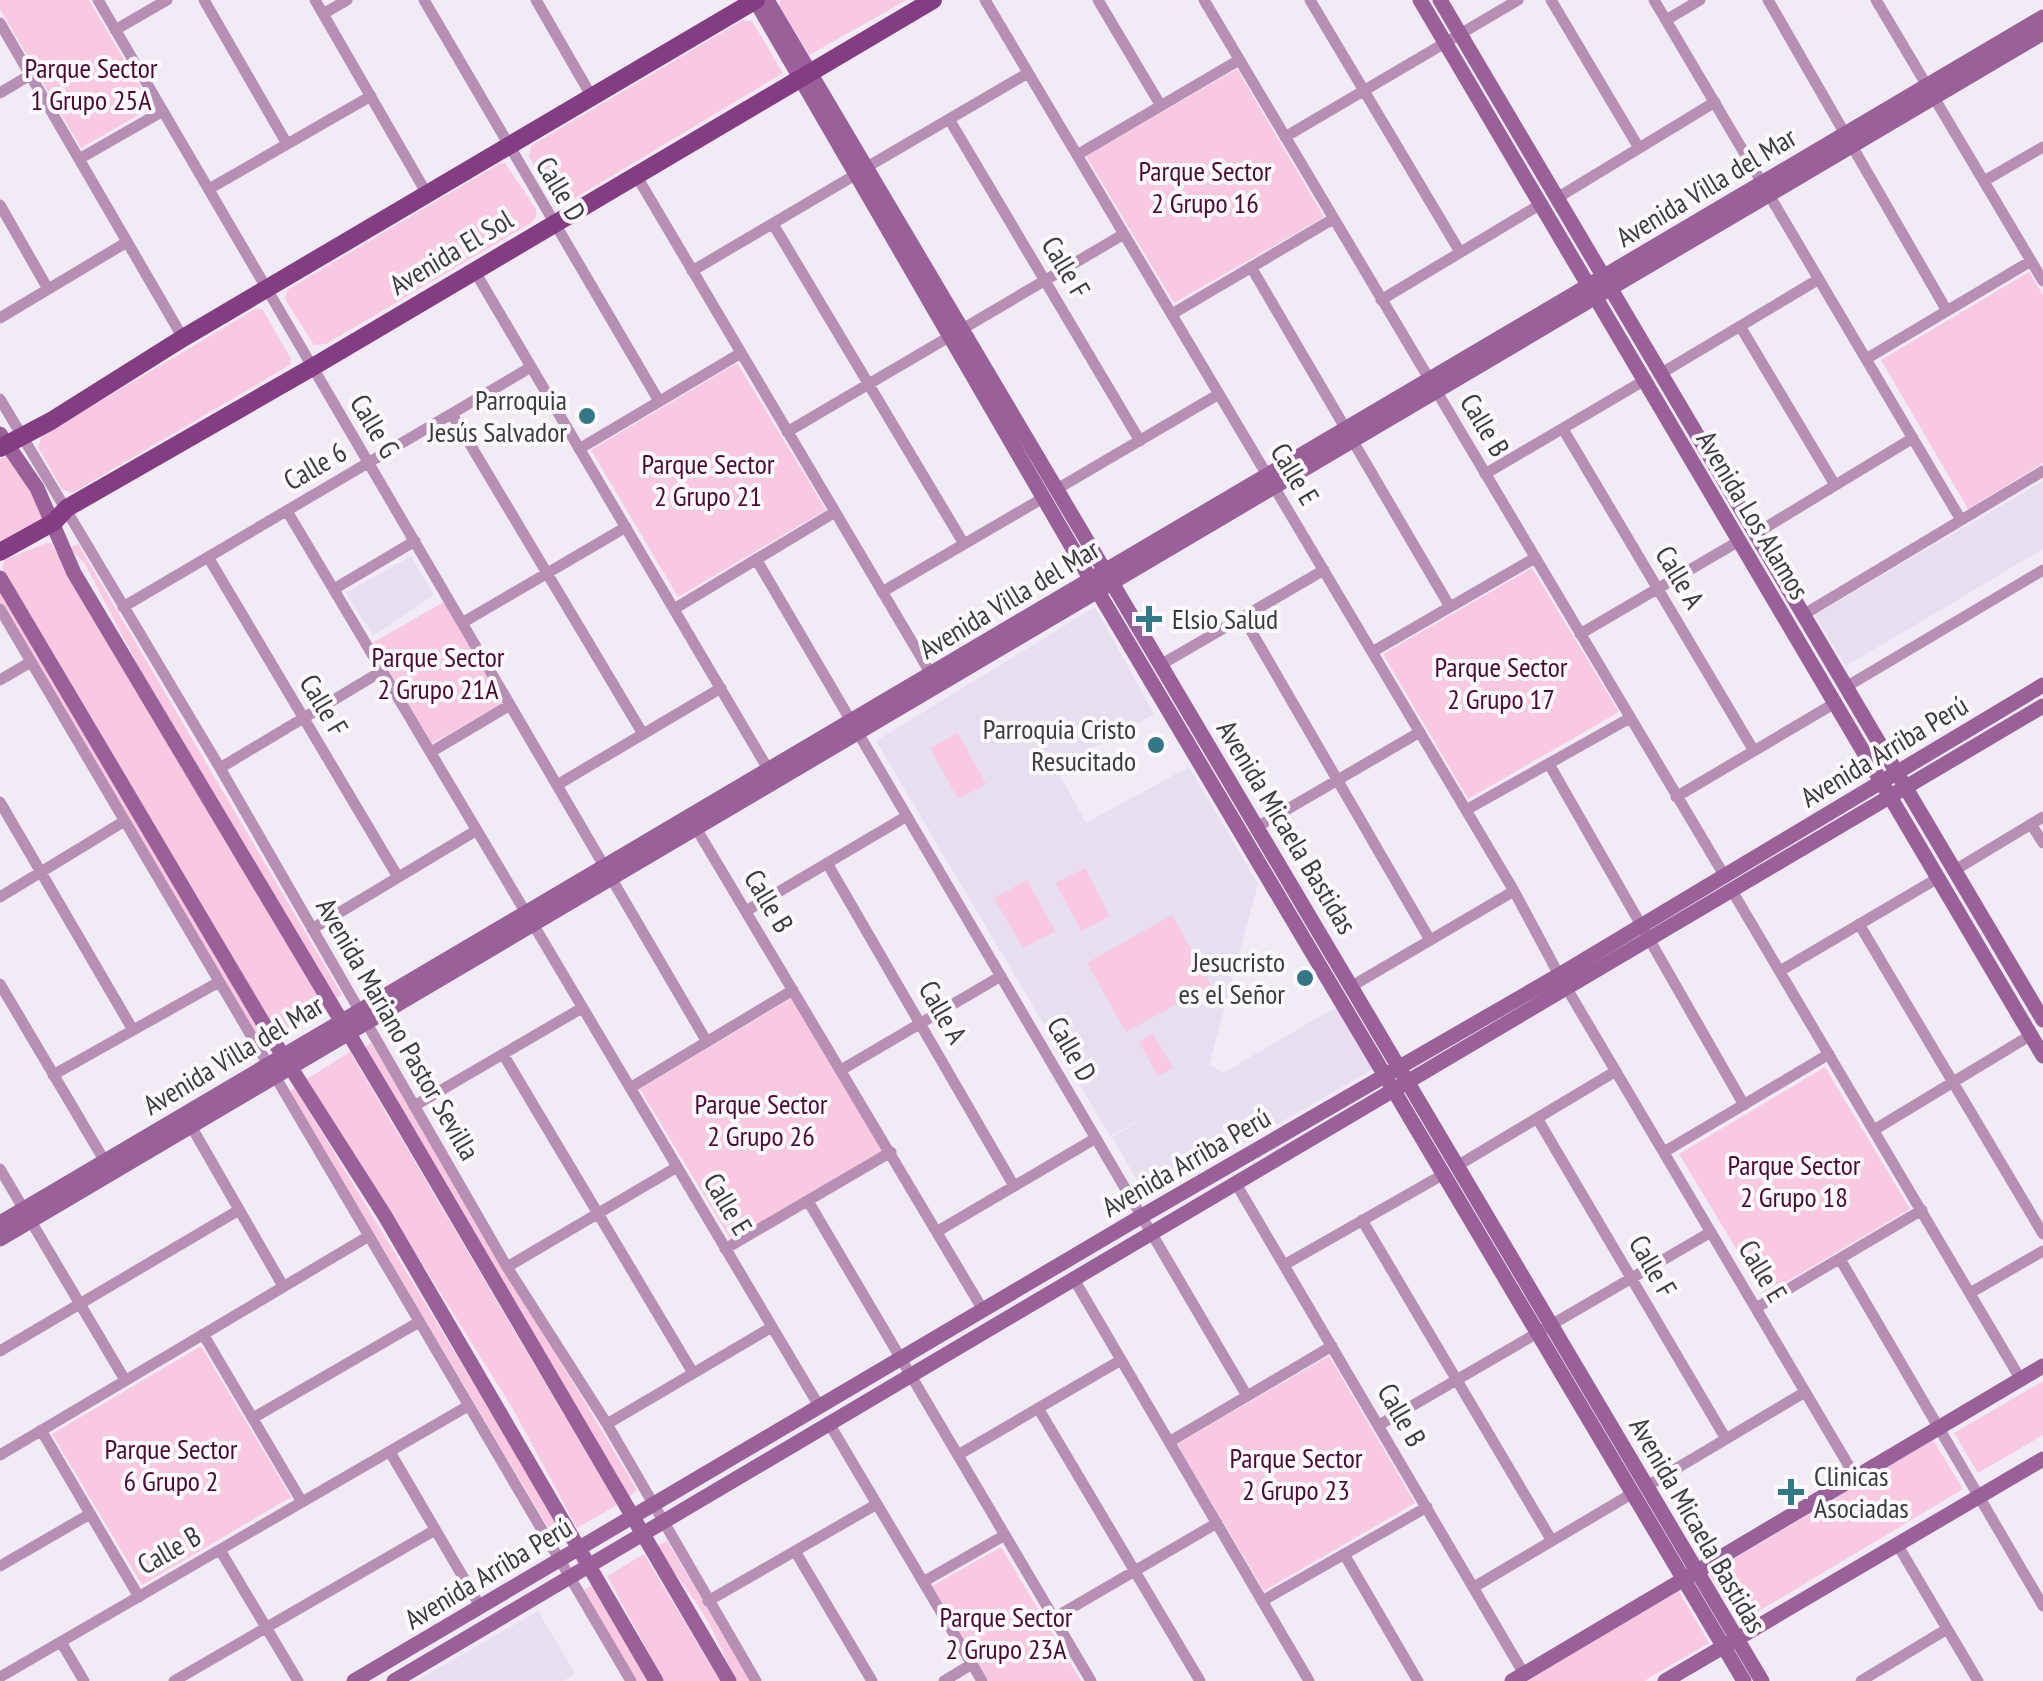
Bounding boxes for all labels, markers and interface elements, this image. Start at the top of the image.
park label: Parque Sector 1 Grupo 25A [24,49,158,118]
street label: Avenida Villa del Mar [1609,118,1803,255]
street label: Calle D [528,150,595,228]
park label: Parque Sector 2 Grupo 16 [1138,152,1272,221]
street label: Avenida El Sol [382,200,520,303]
street label: Calle F [1034,229,1099,304]
place label: Parroquia Jesús Salvador [427,381,567,450]
street label: Calle B [1452,386,1519,463]
street label: Calle G [342,387,409,464]
marker: Parroquia Jesús Salvador [576,405,598,427]
street label: Avenida Los Alamos [1689,424,1818,606]
street label: Calle 6 [277,433,353,498]
street label: Calle E [1263,436,1328,512]
park label: Parque Sector 2 Grupo 21 [641,445,775,514]
street label: Avenida Villa del Mar [912,530,1106,667]
street label: Calle A [1647,539,1714,616]
place label: Elsio Salud [1172,600,1278,637]
marker: Elsio Salud [1136,606,1162,632]
park label: Parque Sector 2 Grupo 21A [371,638,505,707]
park label: Parque Sector 2 Grupo 17 [1434,648,1568,717]
street label: Calle F [292,667,357,742]
street label: Avenida Arriba Perú [1793,686,1974,815]
place label: Parroquia Cristo Resucitado [983,710,1136,779]
street label: Avenida Micaela Bastidas [1209,713,1366,940]
marker: Parroquia Cristo Resucitado [1145,734,1167,756]
street label: Calle B [736,862,803,939]
street label: Avenida Mariano Pastor Sevilla [308,891,489,1166]
place label: Jesucristo es el Señor [1178,943,1285,1012]
marker: Jesucristo es el Señor [1294,967,1316,989]
street label: Calle A [911,974,977,1051]
street label: Avenida Villa del Mar [136,986,330,1123]
street label: Calle D [1039,1010,1106,1088]
park label: Parque Sector 2 Grupo 26 [694,1085,828,1154]
street label: Avenida Arriba Perú [1095,1098,1277,1225]
park label: Parque Sector 2 Grupo 18 [1727,1146,1861,1215]
street label: Calle E [696,1166,761,1242]
street label: Calle F [1621,1228,1686,1303]
street label: Calle E [1731,1233,1796,1309]
street label: Calle B [1370,1376,1435,1453]
street label: Avenida Micaela Bastidas [1622,1410,1775,1639]
park label: Parque Sector 6 Grupo 2 [104,1430,238,1499]
park label: Parque Sector 2 Grupo 23 [1229,1439,1363,1508]
place label: Clinicas Asociadas [1814,1457,1909,1526]
marker: Clinicas Asociadas [1778,1479,1804,1505]
street label: Avenida Arriba Perú [397,1508,578,1637]
street label: Calle B [130,1517,207,1582]
park label: Parque Sector 2 Grupo 23A [939,1598,1073,1667]

